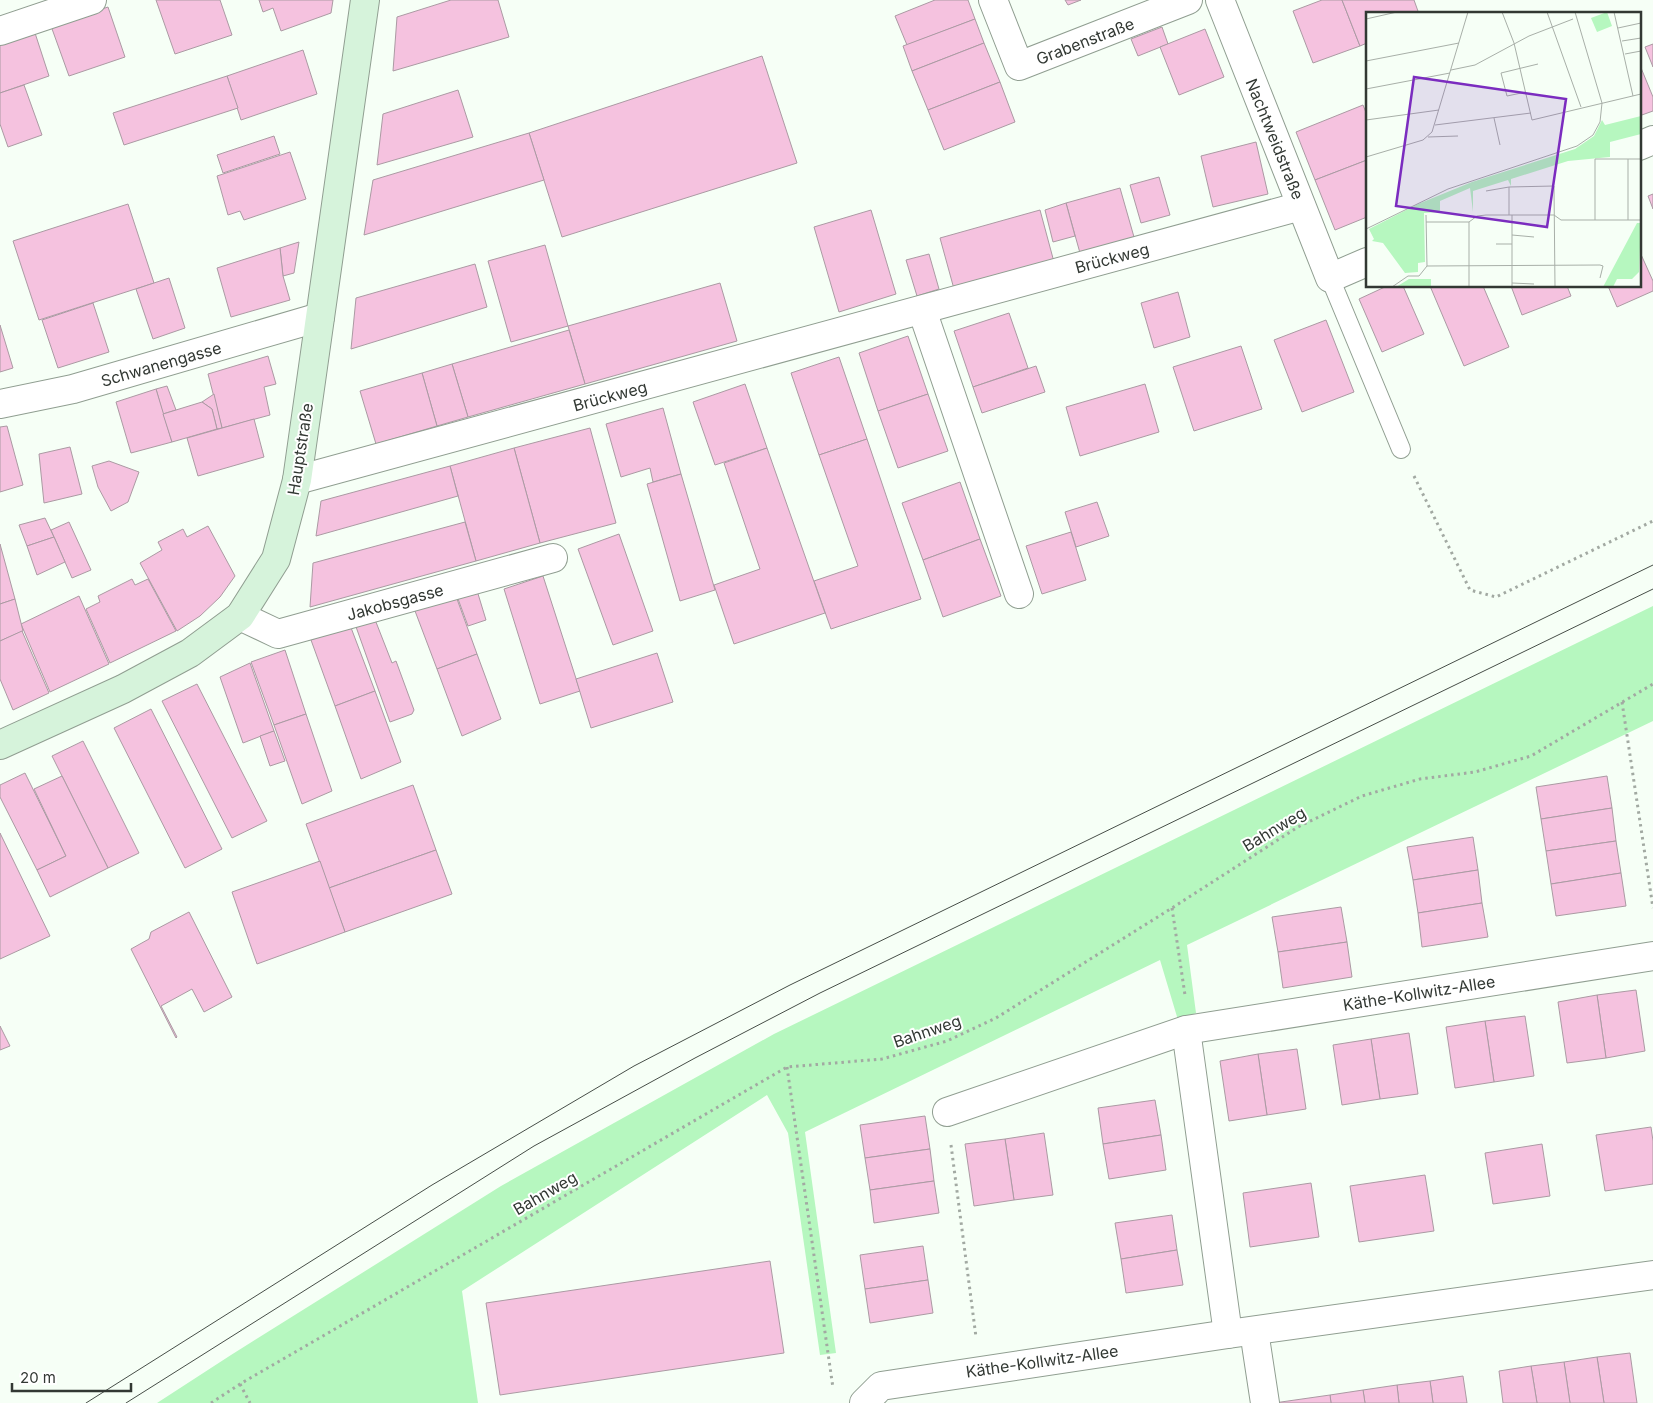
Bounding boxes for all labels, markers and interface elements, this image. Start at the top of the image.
inset map [1366,12,1640,288]
street label: Grabenstraße [1033,13,1137,69]
street label: Nachtweidstraße [1242,76,1308,202]
street label: Brückweg [1073,239,1151,277]
street label: Schwanengasse [99,337,223,391]
street label: Brückweg [571,377,649,415]
street label: Hauptstraße [283,401,317,497]
street label: Jakobsgasse [344,579,446,625]
street label: Bahnweg [1239,802,1309,856]
street label: Käthe-Kollwitz-Allee [1341,971,1497,1015]
street label: Bahnweg [891,1010,963,1052]
street label: Bahnweg [510,1167,580,1219]
street label: Käthe-Kollwitz-Allee [964,1340,1120,1382]
scale bar [12,1360,131,1392]
text: 20 m [20,1368,56,1387]

